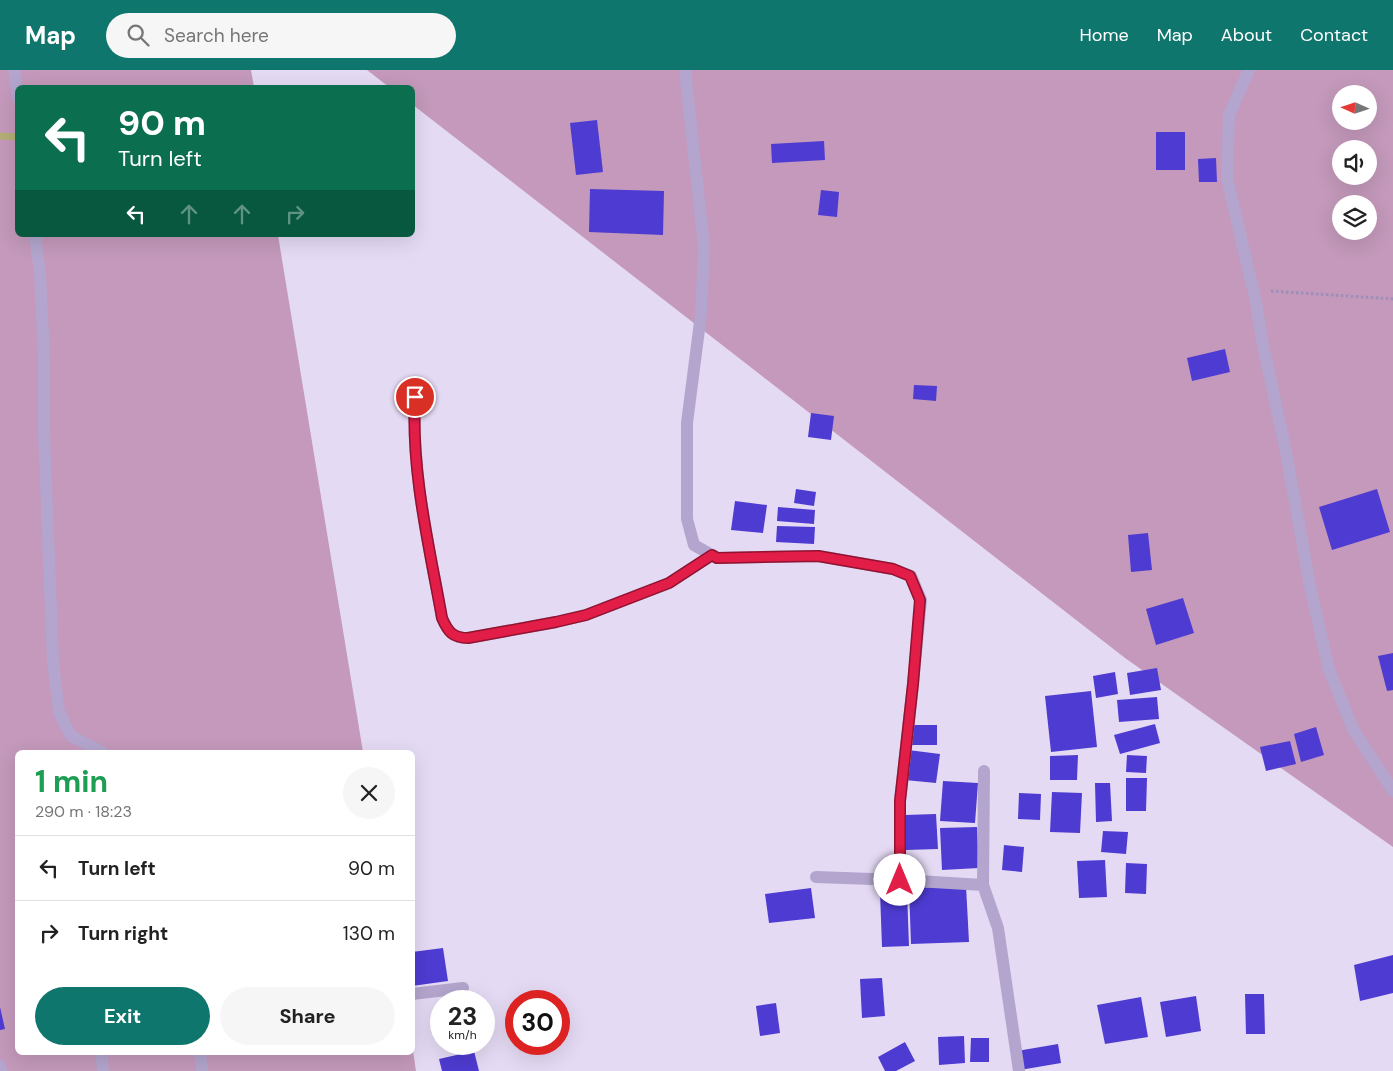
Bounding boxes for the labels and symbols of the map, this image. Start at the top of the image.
north arrow [1332,85,1378,130]
pin [394,376,436,418]
position arrow [873,853,925,905]
speed limit sign: 30 [505,990,570,1055]

